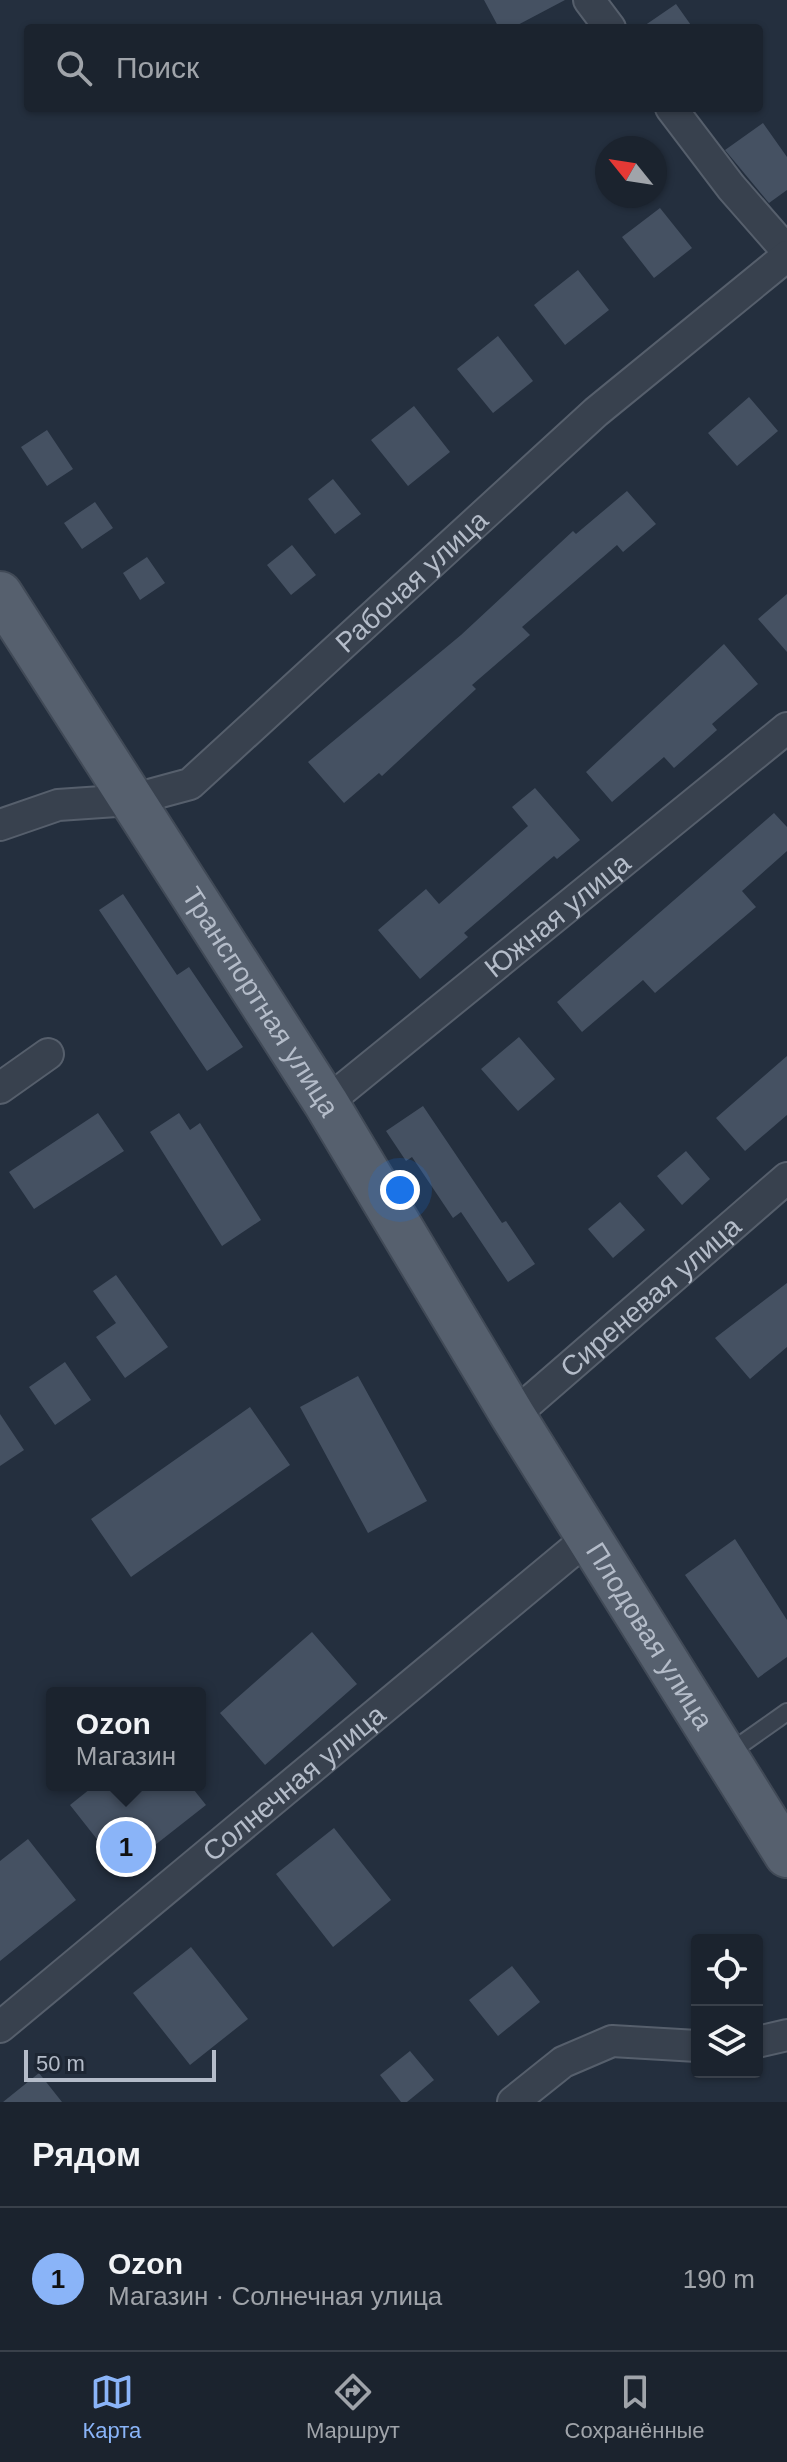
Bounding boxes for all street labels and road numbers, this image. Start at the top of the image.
street label: Рабочая улица [329,504,494,658]
street label: Южная улица [478,846,636,983]
street label: Транспортная улица [176,881,346,1122]
street label: Сиреневая улица [554,1210,747,1383]
street label: Плодовая улица [580,1537,720,1735]
street label: Солнечная улица [196,1698,391,1867]

